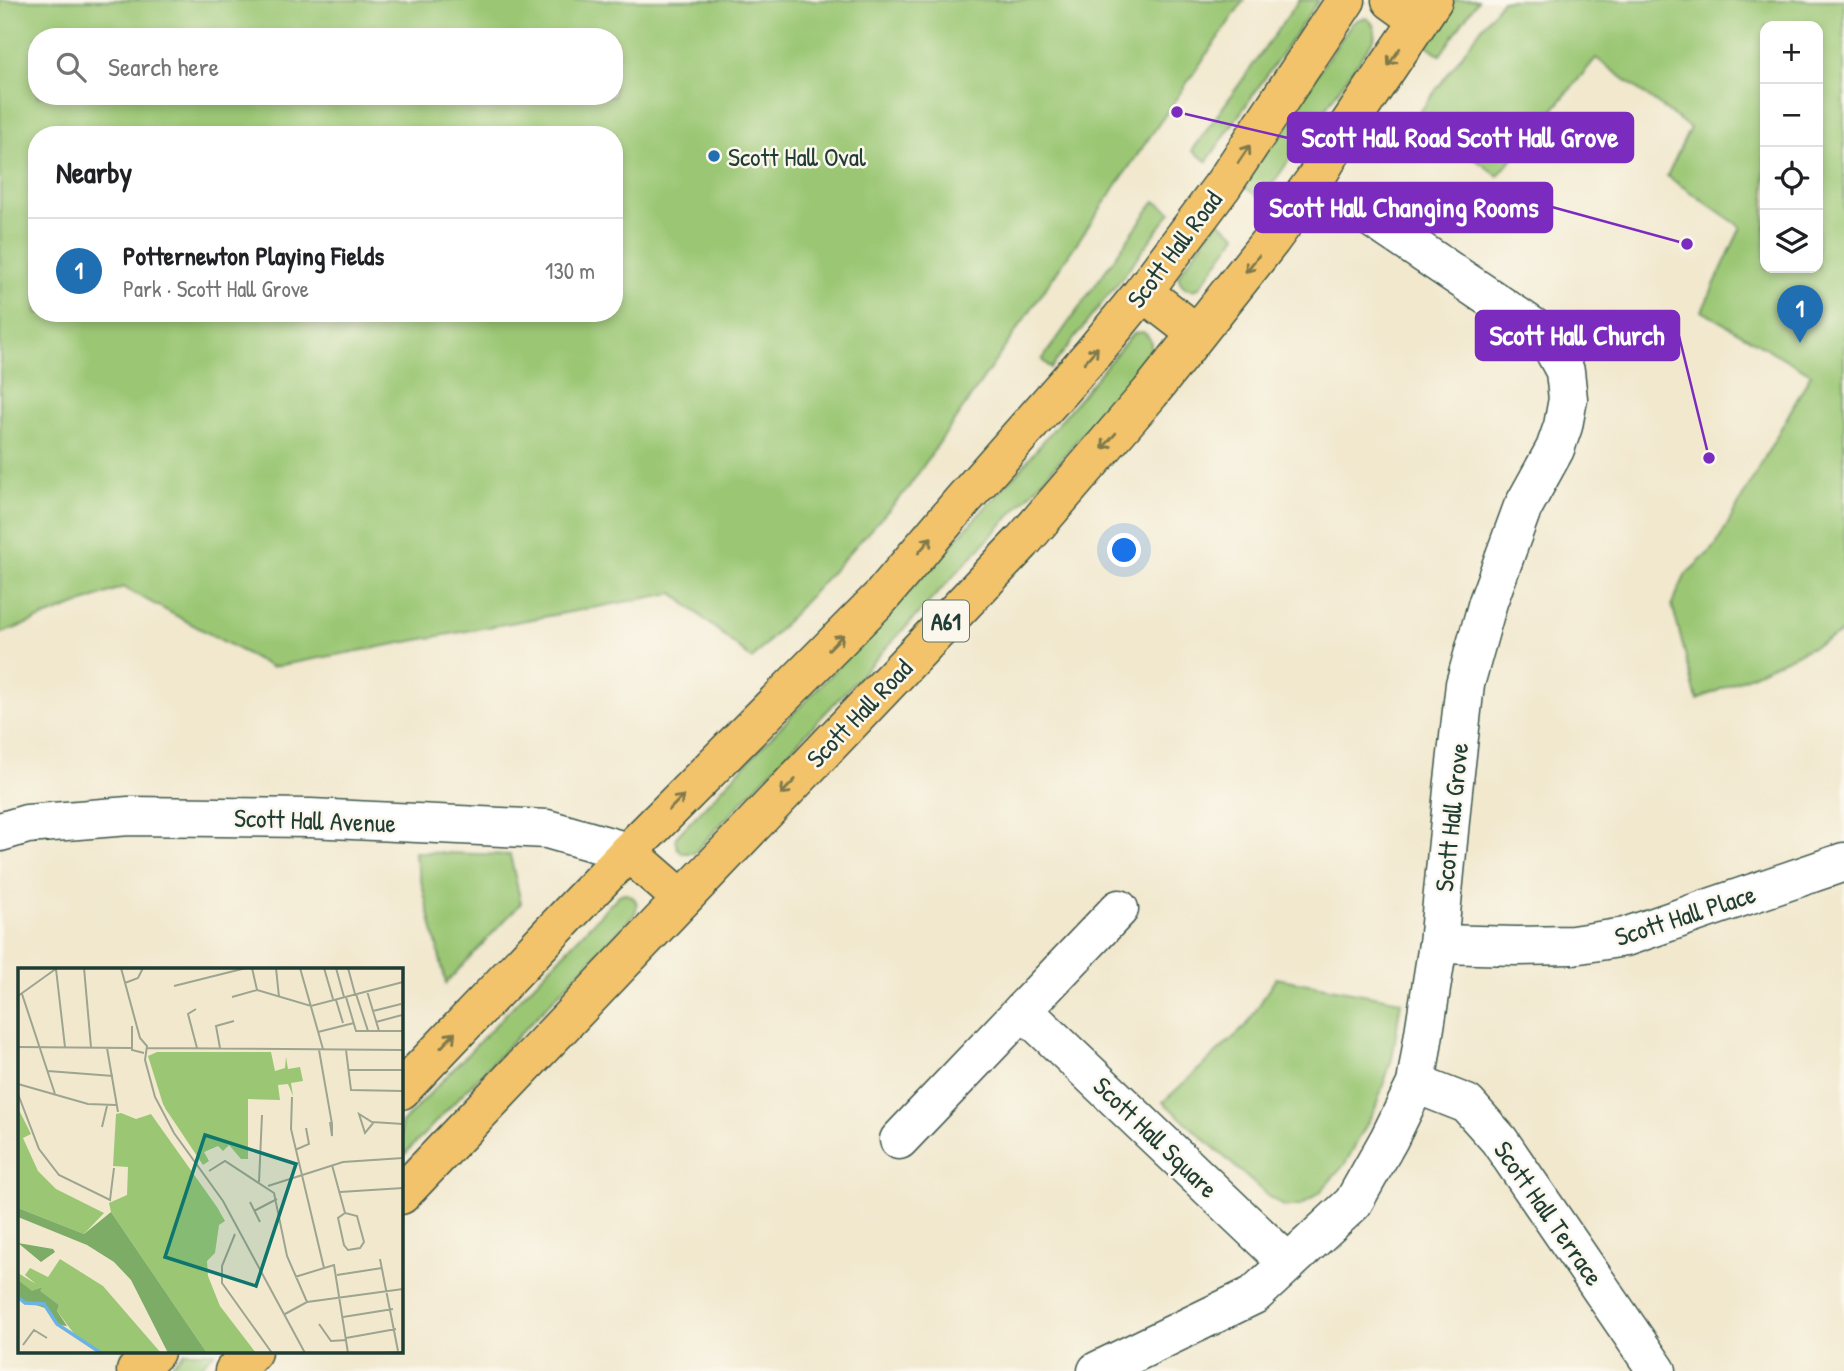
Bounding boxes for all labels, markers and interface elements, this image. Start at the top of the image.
map controls [1760,21,1823,273]
button: + [1760,21,1823,84]
search box [28,28,623,105]
one-way arrow [1387,46,1401,66]
icon: search [52,48,90,86]
text: Search here [108,49,219,84]
button: − [1760,84,1823,147]
callout: Scott Hall Road Scott Hall Grove [1288,113,1633,162]
text: Scott Hall Road Scott Hall Grove [1302,118,1619,156]
place label: Scott Hall Oval [728,139,866,174]
one-way arrow [1237,145,1251,165]
button: locate [1760,147,1823,210]
marker: Scott Hall Oval [706,148,722,164]
text: Nearby [56,152,132,192]
street label: Scott Hall Road [1118,183,1230,315]
callout: Scott Hall Changing Rooms [1255,183,1552,232]
text: Scott Hall Changing Rooms [1269,188,1539,227]
button: layers [1760,210,1823,273]
text: Potternewton Playing Fields [123,238,384,273]
one-way arrow [1244,254,1259,273]
text: 1 [75,255,83,286]
text: 130 m [545,255,595,286]
text: Park · Scott Hall Grove [123,273,309,304]
pin: 1 [1777,285,1823,343]
callout: Scott Hall Church [1476,311,1679,360]
text: Scott Hall Church [1489,316,1665,354]
one-way arrow [1083,346,1099,364]
one-way arrow [1101,432,1117,450]
your location [1107,533,1141,567]
one-way arrow [918,536,933,554]
road number: A61 [923,600,969,642]
one-way arrow [828,633,845,650]
street label: Scott Hall Road [798,651,920,775]
street label: Scott Hall Grove [1426,741,1476,893]
one-way arrow [779,778,796,795]
one-way arrow [667,795,684,812]
street label: Scott Hall Avenue [234,800,396,840]
street label: Scott Hall Place [1610,876,1760,954]
inset map [18,968,402,1354]
one-way arrow [439,1032,456,1049]
street label: Scott Hall Square [1086,1069,1226,1205]
street label: Scott Hall Terrace [1486,1134,1612,1292]

